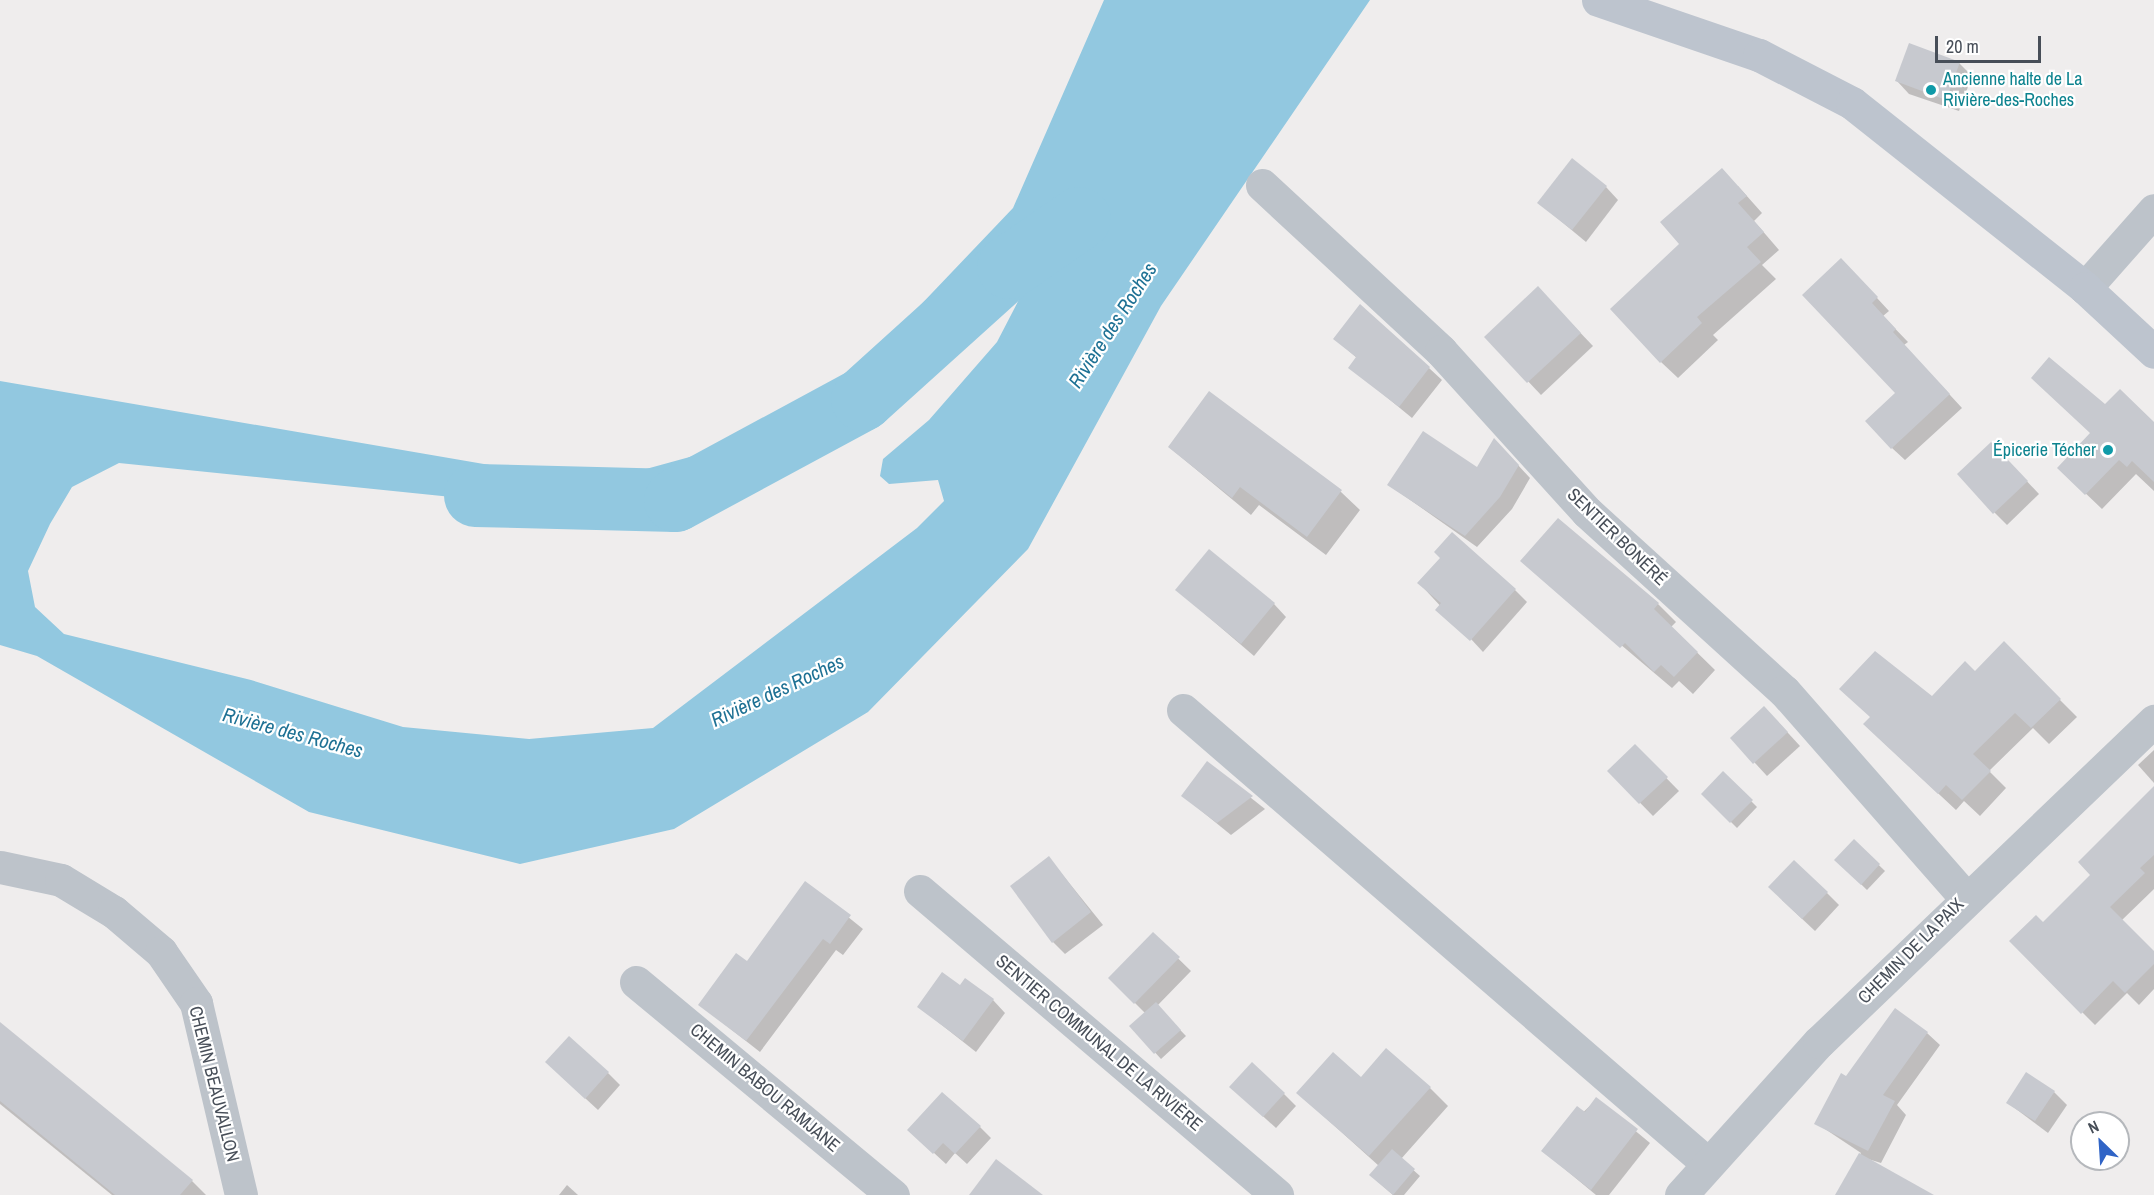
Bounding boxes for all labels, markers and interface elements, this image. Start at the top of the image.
scale bar [1938,24,2044,62]
text: 20 m [1946,34,1979,59]
place label: Ancienne halte de La Rivière-des-Roches [1943,69,2083,112]
marker: Ancienne halte de La Rivière-des-Roches [1924,83,1938,97]
water label: Rivière des Roches [1063,258,1161,392]
place label: Épicerie Técher [1993,439,2096,461]
marker: Épicerie Técher [2101,443,2115,457]
street label: SENTIER BONÉRÉ [1563,484,1671,590]
water label: Rivière des Roches [707,649,847,731]
water label: Rivière des Roches [220,702,366,762]
street label: CHEMIN DE LA PAIX [1853,893,1969,1009]
street label: SENTIER COMMUNAL DE LA RIVIÈRE [991,950,1207,1136]
street label: CHEMIN BEAUVALLON [184,1004,244,1164]
street label: CHEMIN BABOU RAMJANE [686,1019,844,1157]
north arrow [2070,1111,2130,1171]
text: N [2084,1115,2102,1138]

